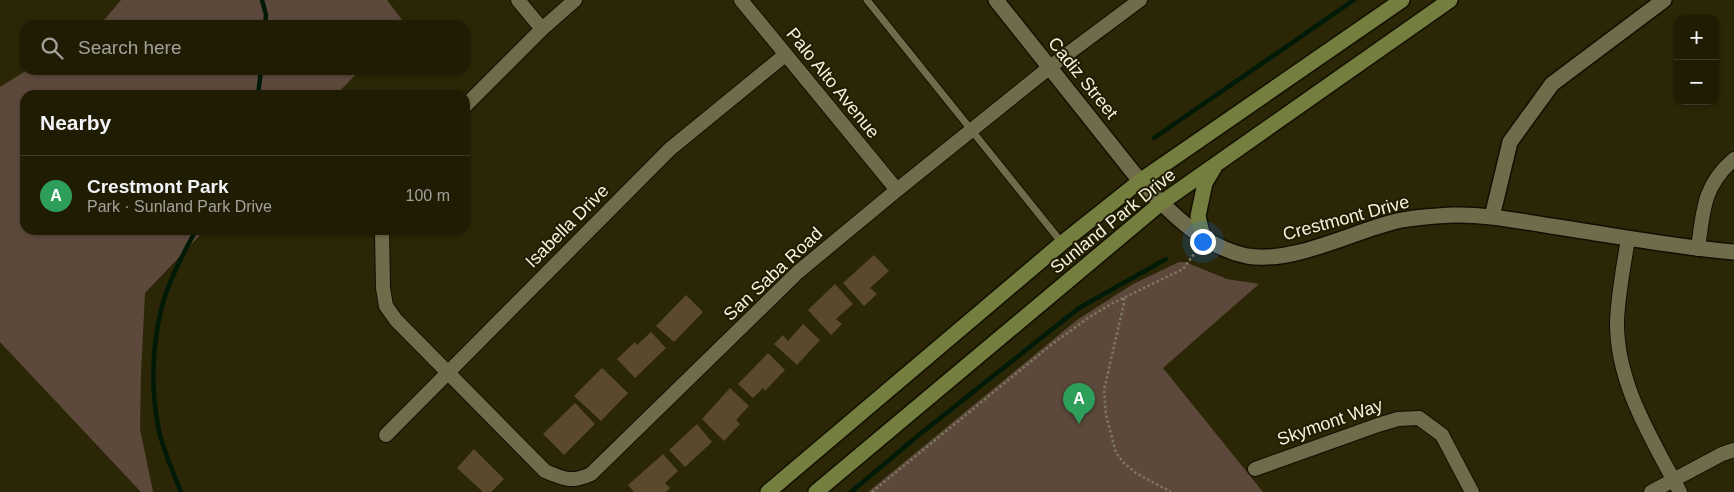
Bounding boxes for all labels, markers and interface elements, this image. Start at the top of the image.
map controls [1674,15,1719,105]
button: + [1674,15,1719,60]
search box [20,20,470,75]
street label: Palo Alto Avenue [782,24,884,142]
street label: Cadiz Street [1044,33,1122,123]
icon: search [38,34,66,62]
text: Search here [78,37,182,58]
button: − [1674,60,1719,105]
text: Nearby [40,111,111,134]
street label: Sunland Park Drive [1046,164,1180,278]
text: Crestmont Park [87,176,229,197]
street label: Isabella Drive [521,180,613,272]
text: A [50,187,62,204]
text: 100 m [406,187,450,204]
street label: Crestmont Drive [1281,192,1411,244]
text: Park · Sunland Park Drive [87,198,272,215]
street label: San Saba Road [720,223,826,325]
your location [1190,229,1216,255]
pin: A [1063,383,1095,424]
street label: Skymont Way [1275,395,1385,449]

